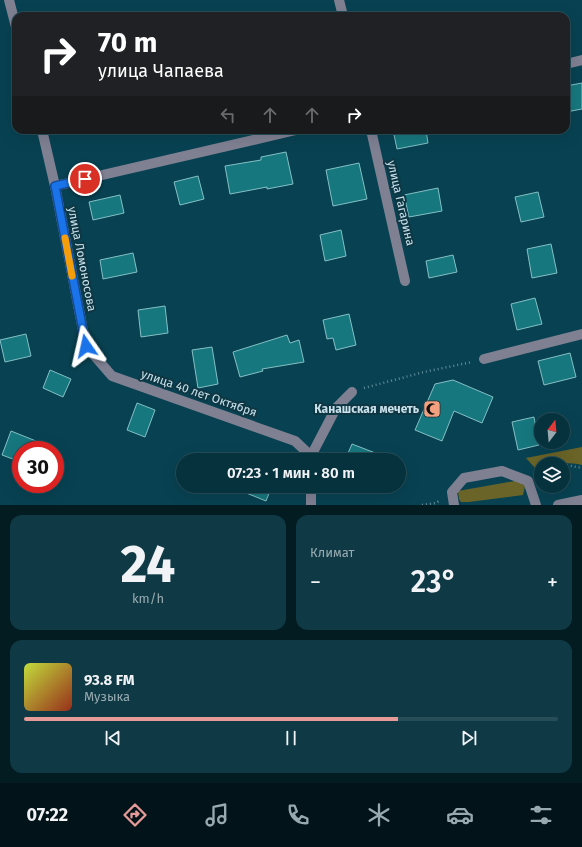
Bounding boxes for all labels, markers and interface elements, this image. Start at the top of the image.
text: 70 m [98,26,157,59]
icon: right [32,28,84,80]
text: улица Чапаева [98,60,224,82]
icon: left [217,104,239,126]
icon: ahead [259,104,281,126]
icon: ahead [301,104,323,126]
icon: right [343,104,365,126]
street label: улица Гагарина [384,159,418,247]
pin [68,162,102,196]
icon: arrive [74,168,96,190]
street label: улица Ломоносова [65,205,99,313]
position arrow [65,325,107,367]
street label: улица 40 лет Октября [139,367,259,419]
mosque icon: Канашская мечеть [422,399,442,419]
place label: Канашская мечеть [314,402,420,416]
north arrow [534,413,570,449]
map controls [534,413,570,493]
speed limit sign: 30 [12,441,64,493]
button: layers [534,457,570,493]
text: 07:23 · 1 мин · 80 m [227,464,355,482]
text: 24 [121,533,175,596]
text: Климат [310,545,354,560]
text: 23° [411,564,457,600]
text: − [310,569,321,596]
text: + [547,569,558,596]
text: km/h [132,591,164,606]
text: 93.8 FM [84,671,134,689]
text: Музыка [84,689,130,704]
icon: previous [102,727,124,749]
icon: pause [280,727,302,749]
icon: next [458,727,480,749]
icon: directions [121,801,149,829]
icon: music [203,801,231,829]
icon: phone [284,801,312,829]
icon: climate [365,801,393,829]
icon: car [446,801,474,829]
icon: filters [527,801,555,829]
text: 07:22 [27,804,68,826]

